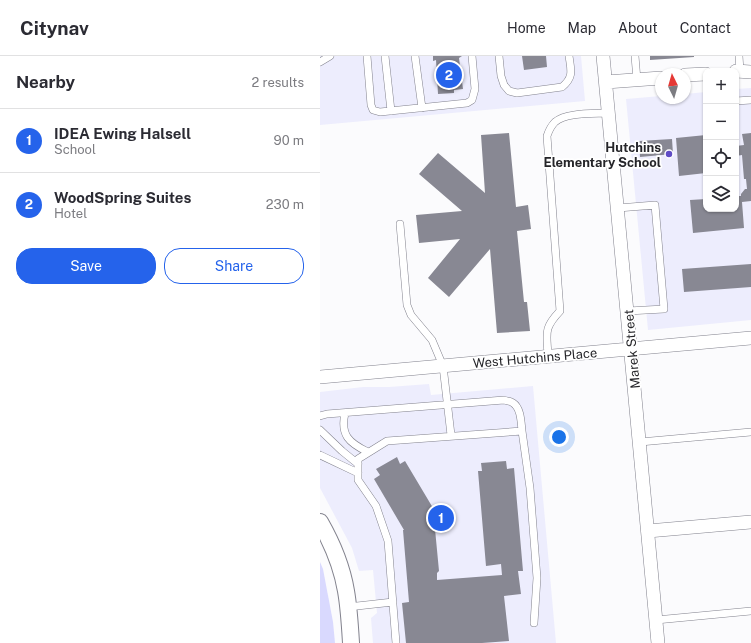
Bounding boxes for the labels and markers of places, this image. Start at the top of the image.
pin: 2 [436,60,462,90]
place label: Hutchins Elementary School [543,140,661,170]
marker: Hutchins Elementary School [664,149,674,159]
pin: 1 [428,503,454,533]

